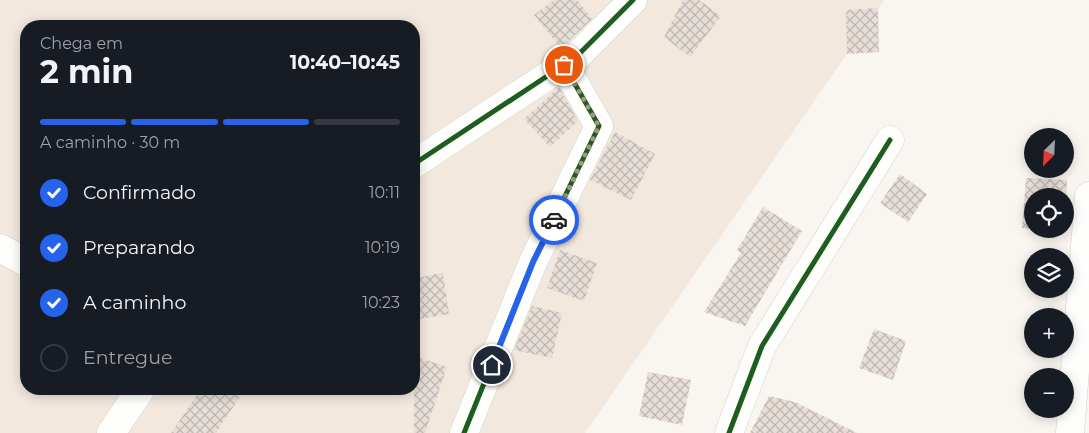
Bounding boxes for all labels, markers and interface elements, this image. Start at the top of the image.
text: Chega em [40,34,123,53]
pin [543,44,585,86]
text: 10:40–10:45 [290,51,400,74]
icon: bag [550,51,578,79]
text: 2 min [40,52,133,91]
north arrow [1024,128,1074,178]
map controls [1024,128,1074,418]
text: A caminho · 30 m [40,133,180,152]
icon: check [40,179,68,207]
text: Confirmado [83,181,196,204]
text: 10:11 [369,183,400,202]
button: locate [1024,188,1074,238]
courier [529,195,579,245]
icon: car [540,206,568,234]
icon: check [40,234,68,262]
text: Preparando [83,236,195,259]
text: 10:19 [365,238,400,257]
button: layers [1024,248,1074,298]
icon: check [40,289,68,317]
text: A caminho [83,291,186,314]
text: 10:23 [362,293,400,312]
button: + [1024,308,1074,358]
pin [471,344,513,386]
text: Entregue [83,346,172,369]
icon: home [478,351,506,379]
button: − [1024,368,1074,418]

